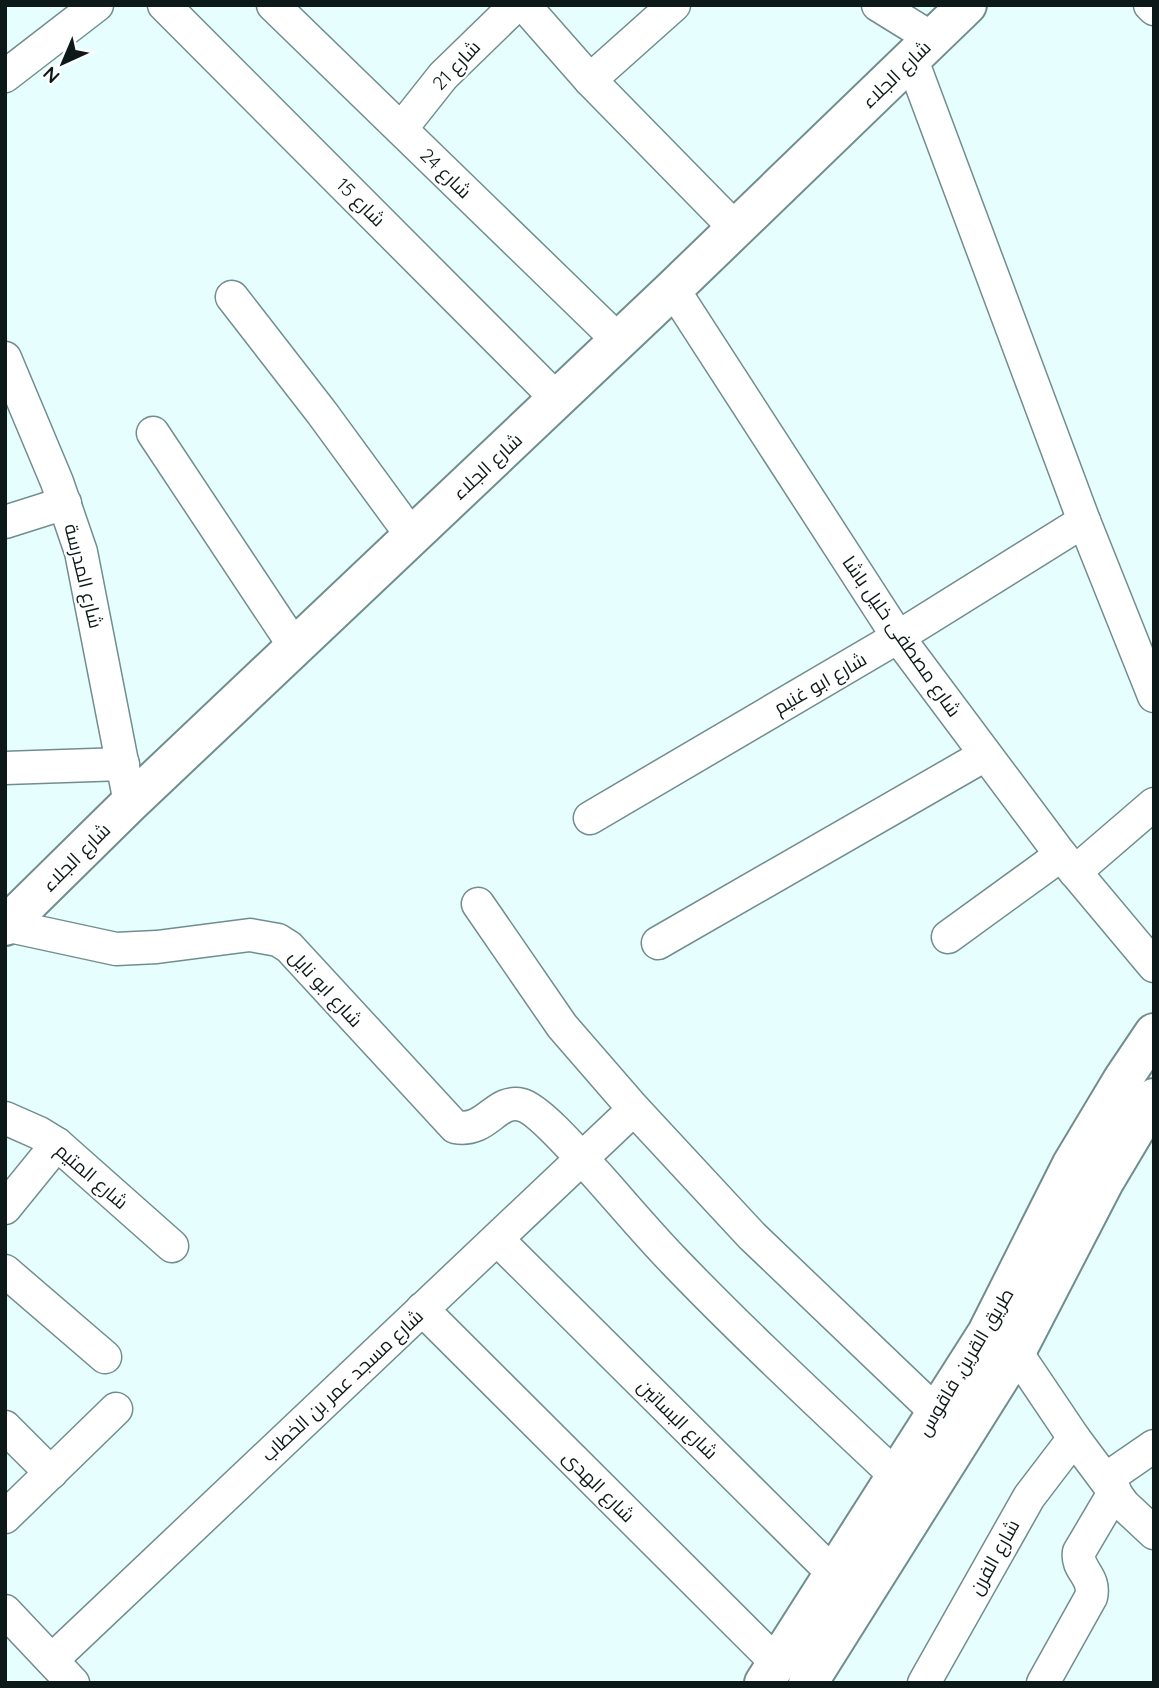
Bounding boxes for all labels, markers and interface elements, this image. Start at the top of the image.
north arrow [28,28,98,98]
street label: شارع 21 [427,35,487,96]
street label: شارع الجلاء [856,35,937,114]
text: N [38,62,65,89]
street label: شارع 24 [414,143,477,205]
street label: شارع 15 [330,173,390,233]
street label: شارع الجلاء [447,428,528,506]
street label: شارع المدرسة [57,521,109,631]
street label: شارع مصطفى خليل باشا [836,551,967,722]
street label: شارع ابو غنيم [769,647,872,721]
street label: شارع الجلاء [37,818,117,898]
street label: شارع ابو نايل [283,944,368,1033]
street label: شارع المتيم [49,1138,133,1216]
street label: طريق القرين, فاقوس [911,1284,1019,1441]
street label: شارع مسجد عمر بن الخطاب [256,1304,429,1468]
street label: شارع البساتين [631,1374,723,1466]
street label: شارع الهدى [557,1445,640,1528]
street label: شارع الفرن [963,1515,1026,1600]

